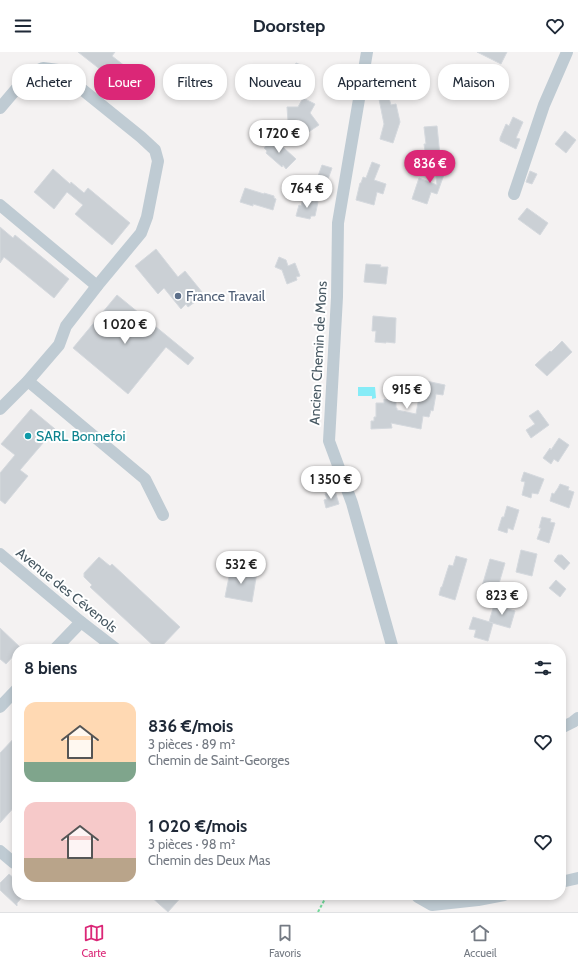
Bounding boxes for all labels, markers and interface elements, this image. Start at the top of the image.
icon: menu [12,15,34,37]
text: Doorstep [253,15,325,37]
icon: heart [544,15,566,37]
chip: Acheter [12,64,86,100]
chip: Louer [94,64,155,100]
chip: Filtres [163,64,227,100]
chip: Nouveau [235,64,315,100]
chip: Appartement [323,64,430,100]
chip: Maison [438,64,509,100]
pin: 1 720 € [242,120,316,154]
text: 1 720 € [258,125,300,141]
pin: 836 € [402,150,458,184]
text: 836 € [413,155,447,171]
pin: 764 € [279,175,335,209]
text: 764 € [291,180,323,196]
street label: Ancien Chemin de Mons [305,280,331,425]
place label: France Travail [186,287,266,305]
marker: France Travail [173,291,183,301]
pin: 1 020 € [88,311,162,345]
text: 1 020 € [103,316,147,332]
pin: 915 € [379,376,435,410]
text: 915 € [392,381,422,397]
place label: SARL Bonnefoi [36,427,125,445]
marker: SARL Bonnefoi [23,431,33,441]
pin: 1 350 € [294,466,368,500]
text: 1 350 € [310,471,352,487]
street label: Avenue des Cévenols [13,544,122,637]
pin: 532 € [213,551,269,585]
text: 532 € [225,556,257,572]
pin: 823 € [474,582,530,616]
text: 823 € [486,587,519,603]
icon: filters [532,657,554,679]
text: 8 biens [24,658,77,678]
text: 836 €/mois [148,716,233,736]
icon: home [56,718,104,766]
icon: heart [532,731,554,753]
text: 3 pièces · 89 m² [148,736,235,752]
text: Chemin de Saint-Georges [148,752,290,768]
text: 1 020 €/mois [148,816,247,836]
icon: home [56,818,104,866]
icon: heart [532,831,554,853]
text: 3 pièces · 98 m² [148,836,235,852]
text: Chemin des Deux Mas [148,852,270,868]
tab: Carte [81,922,106,960]
tab: Favoris [269,922,301,960]
tab: Accueil [464,922,497,960]

